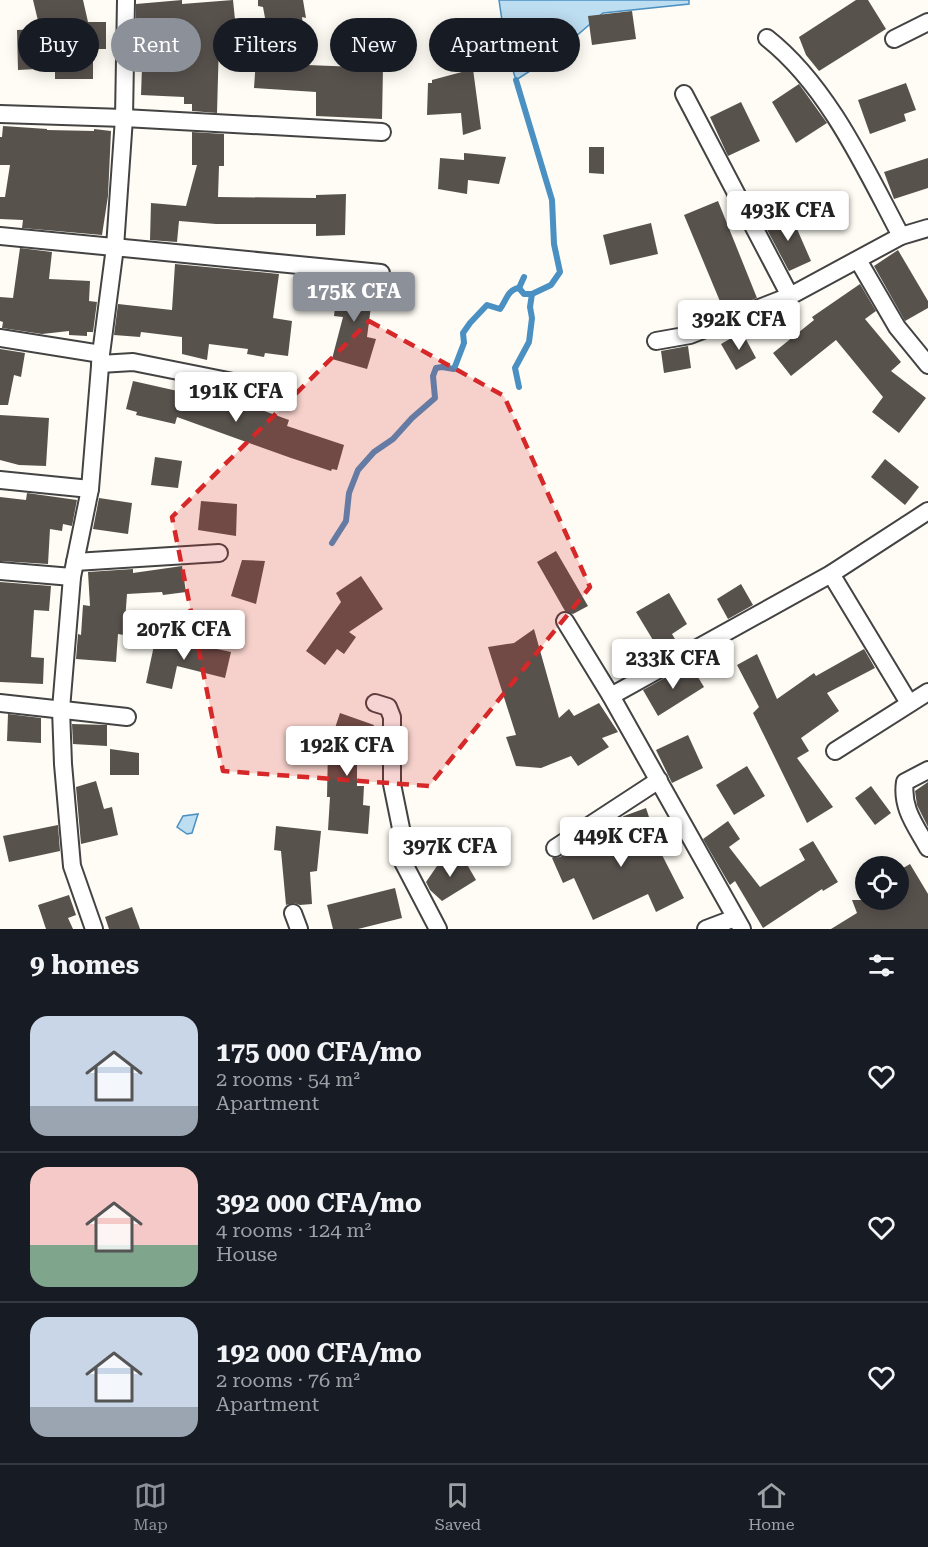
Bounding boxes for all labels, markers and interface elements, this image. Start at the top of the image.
chip: Buy [18,18,99,72]
chip: Rent [111,18,201,72]
chip: Filters [213,18,318,72]
chip: New [330,18,417,72]
chip: Apartment [429,18,580,72]
pin: 493K CFA [726,191,850,242]
text: 493K CFA [741,198,835,222]
pin: 175K CFA [292,272,416,323]
text: 175K CFA [307,279,401,303]
pin: 392K CFA [677,300,801,351]
text: 392K CFA [692,307,786,331]
pin: 191K CFA [174,372,298,423]
text: 191K CFA [189,379,283,403]
pin: 207K CFA [122,610,246,661]
text: 207K CFA [137,617,231,641]
pin: 233K CFA [611,639,735,690]
text: 233K CFA [626,646,720,670]
pin: 192K CFA [285,726,409,777]
text: 192K CFA [300,733,394,757]
pin: 449K CFA [559,817,683,868]
text: 449K CFA [574,824,668,848]
pin: 397K CFA [388,827,512,878]
text: 397K CFA [403,834,497,858]
map controls [855,856,909,910]
button: locate [855,856,909,910]
icon: filters [865,949,898,982]
text: 9 homes [30,950,139,980]
text: 175 000 CFA/mo [216,1037,422,1067]
icon: home [78,1040,150,1112]
icon: heart [865,1060,898,1093]
text: 2 rooms · 54 m² [216,1067,360,1091]
text: Apartment [216,1091,319,1115]
text: 392 000 CFA/mo [216,1188,422,1218]
icon: home [78,1191,150,1263]
icon: heart [865,1211,898,1244]
text: 4 rooms · 124 m² [216,1218,371,1242]
text: House [216,1242,278,1266]
text: 192 000 CFA/mo [216,1338,422,1368]
icon: home [78,1341,150,1413]
icon: heart [865,1361,898,1394]
text: 2 rooms · 76 m² [216,1368,360,1392]
text: Apartment [216,1392,319,1416]
tab: Map [134,1479,168,1534]
tab: Saved [435,1479,481,1534]
tab: Home [748,1479,795,1534]

